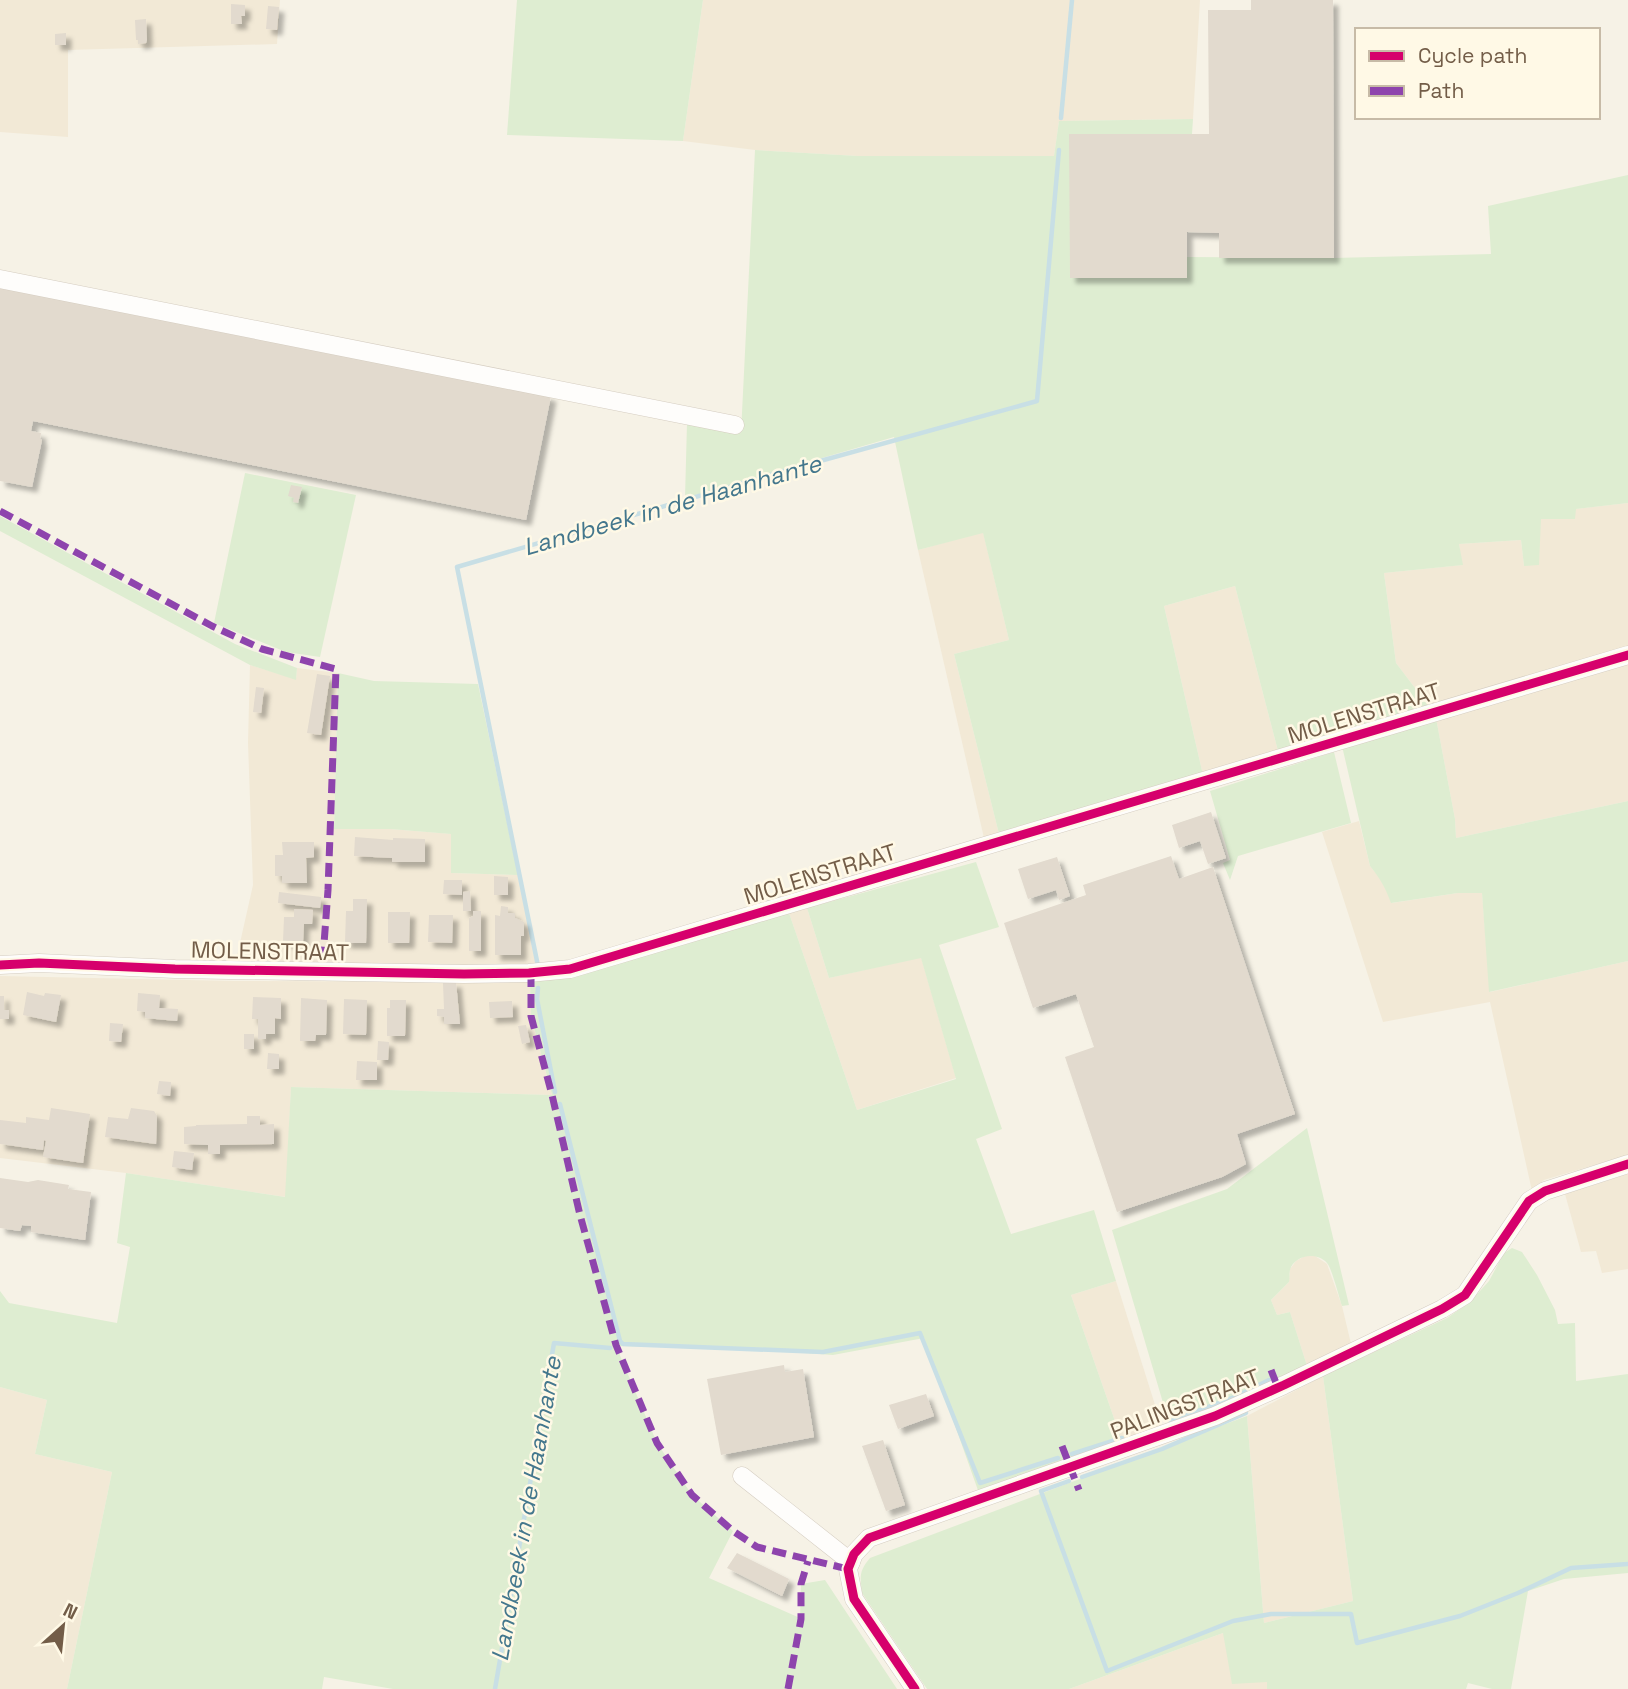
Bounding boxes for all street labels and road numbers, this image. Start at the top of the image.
street label: MOLENSTRAAT [1284,676,1444,750]
street label: MOLENSTRAAT [740,837,900,911]
street label: MOLENSTRAAT [191,935,349,967]
street label: PALINGSTRAAT [1106,1362,1264,1446]

